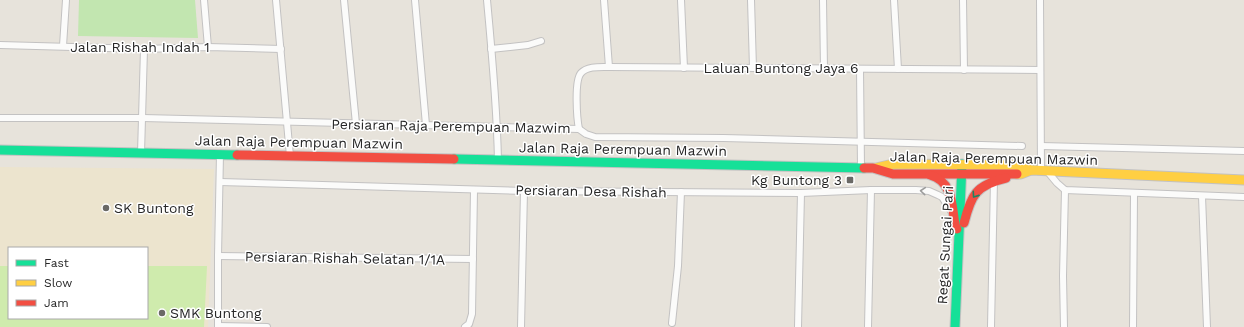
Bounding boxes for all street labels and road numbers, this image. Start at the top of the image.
street label: Jalan Rishah Indah 1 [70,39,210,55]
street label: Laluan Buntong Jaya 6 [704,60,858,76]
street label: Persiaran Raja Perempuan Mazwim [331,116,571,136]
street label: Jalan Raja Perempuan Mazwin [195,132,403,152]
street label: Jalan Raja Perempuan Mazwin [519,139,727,159]
street label: Jalan Raja Perempuan Mazwin [890,148,1098,168]
street label: Persiaran Desa Rishah [515,182,667,200]
street label: Regat Sungai Pari [934,185,956,305]
street label: Persiaran Rishah Selatan 1/1A [245,248,445,268]

